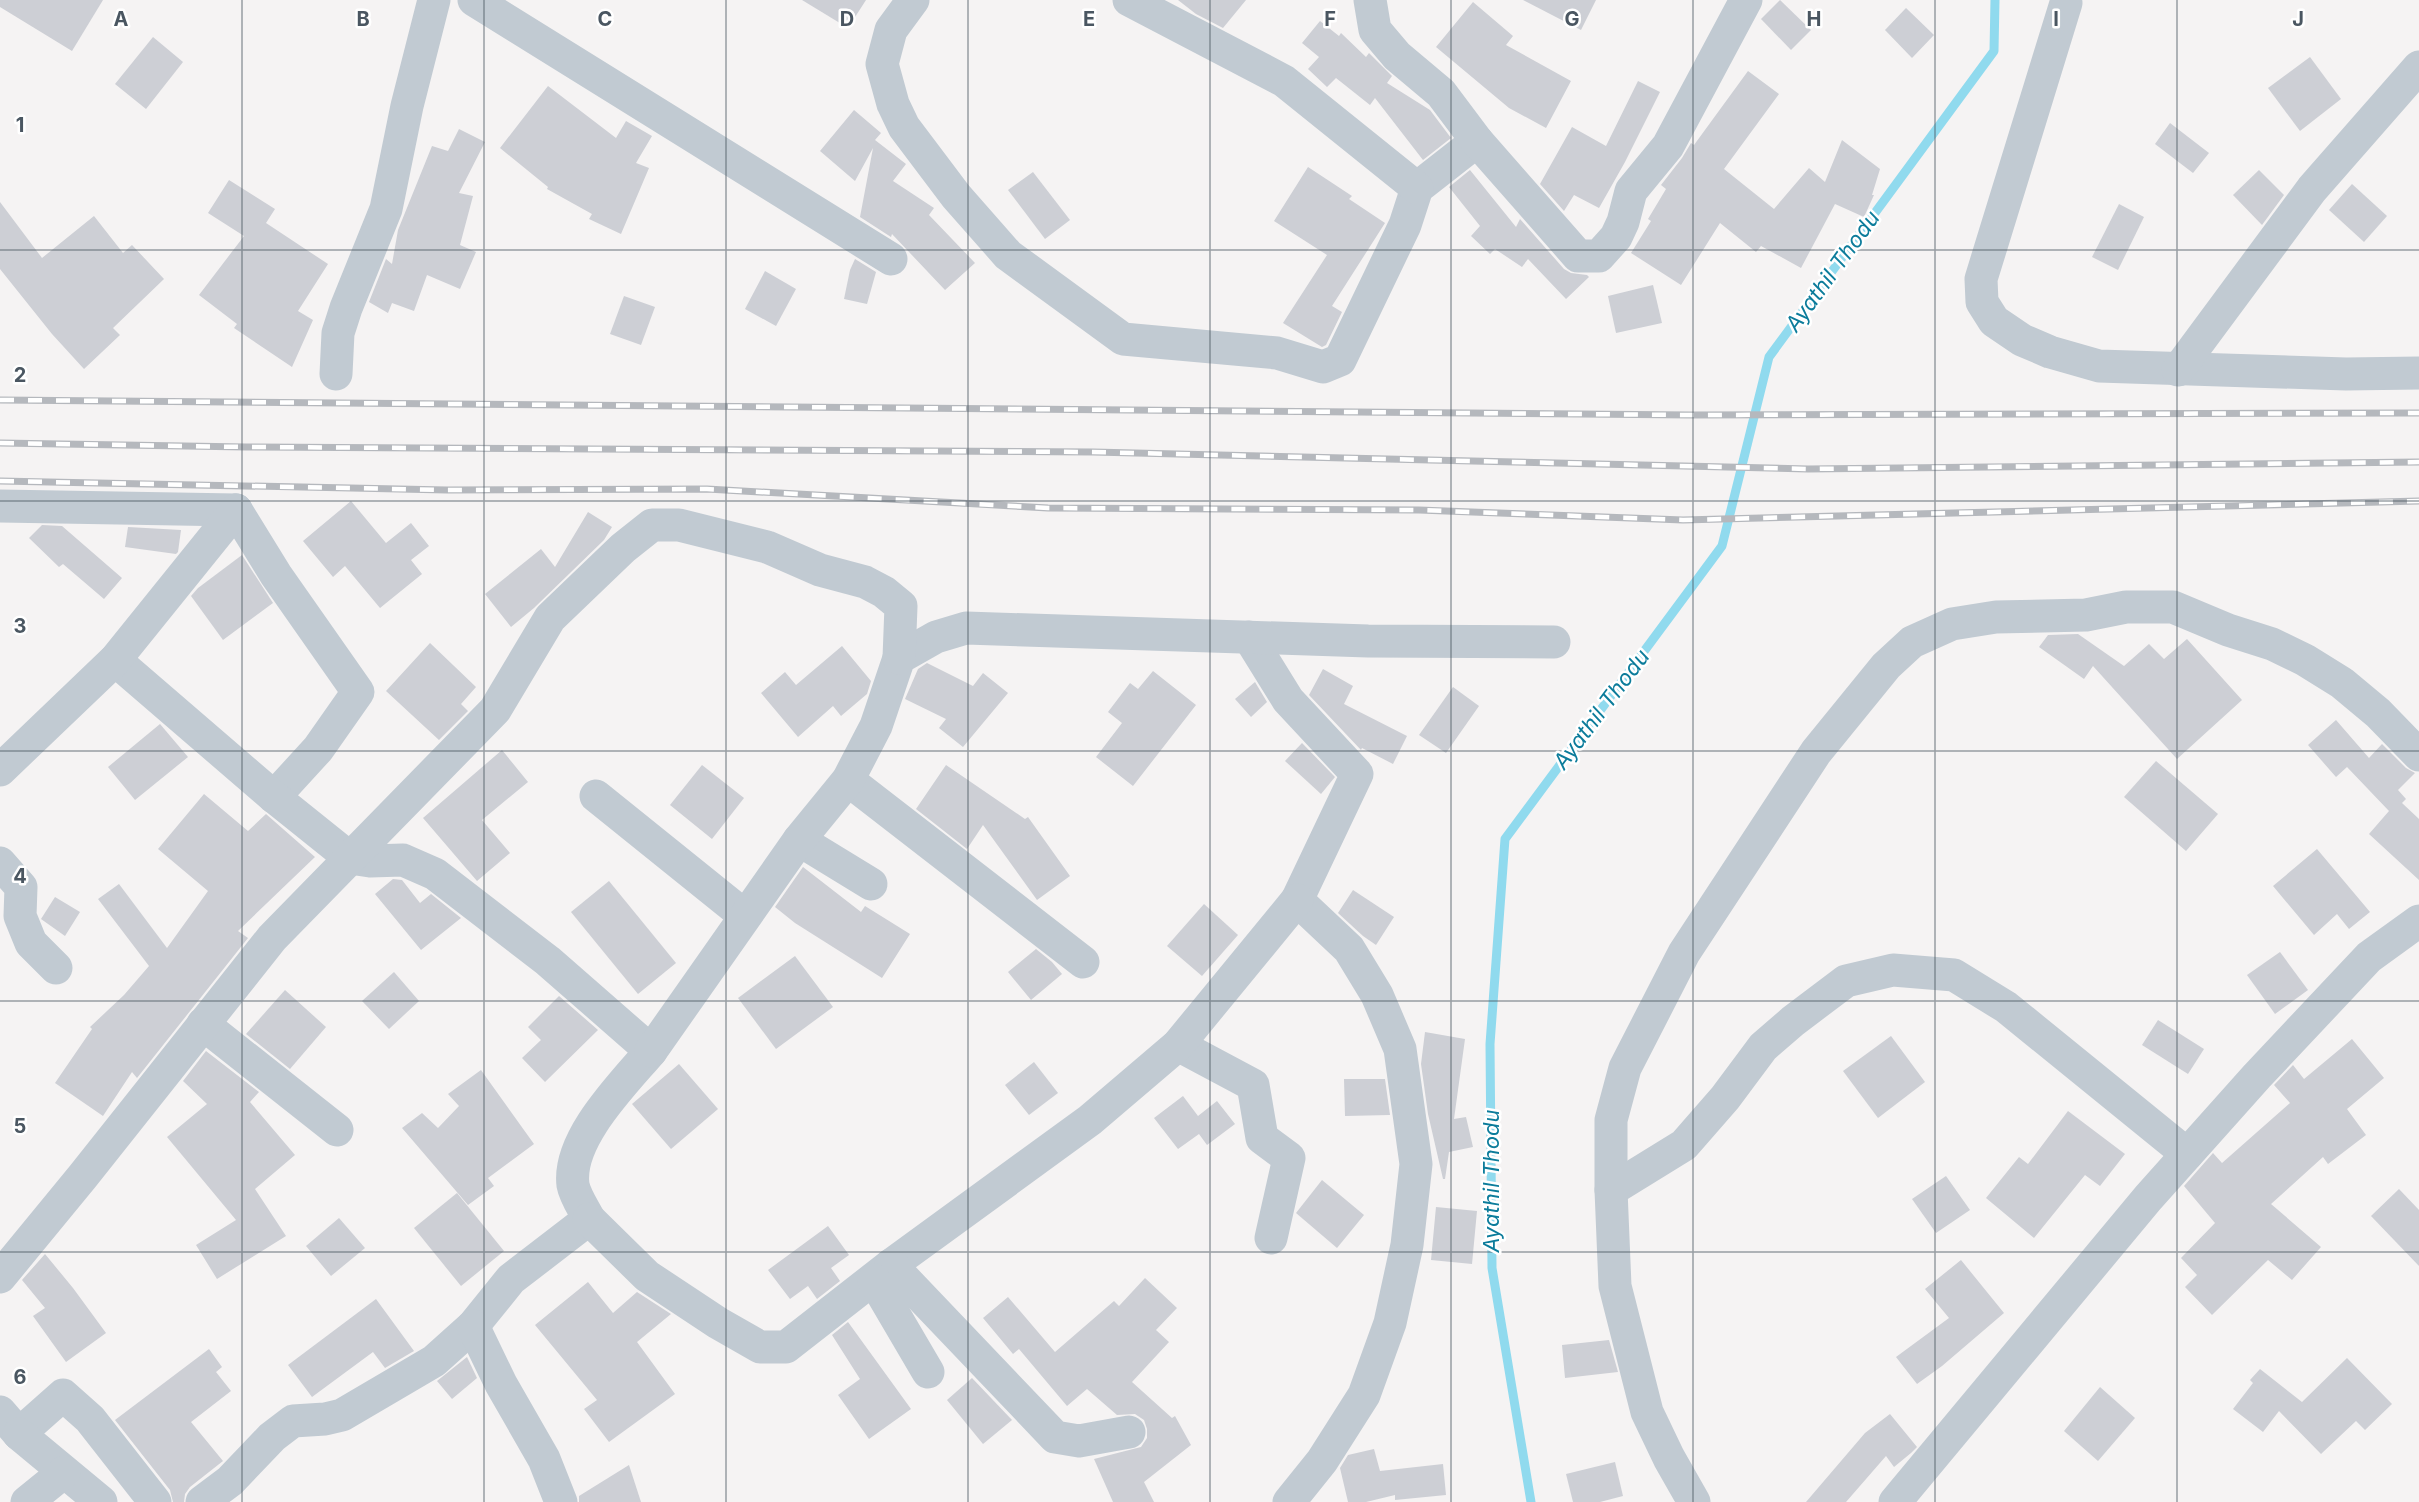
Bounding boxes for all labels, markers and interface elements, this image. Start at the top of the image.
text: A [114,7,129,31]
text: B [356,7,370,31]
text: C [598,7,612,31]
text: D [840,7,854,31]
text: E [1083,7,1095,31]
text: F [1324,7,1336,31]
text: G [1564,7,1580,31]
text: H [1807,7,1821,31]
text: I [2053,7,2059,31]
text: J [2292,7,2304,31]
text: 1 [16,113,24,137]
water label: Ayathil Thodu [1779,205,1885,337]
text: 2 [14,363,26,387]
text: 3 [14,614,26,638]
water label: Ayathil Thodu [1547,644,1654,775]
text: 4 [13,864,27,888]
water label: Ayathil Thodu [1478,1109,1504,1254]
text: 5 [14,1114,26,1138]
text: 6 [14,1365,27,1389]

